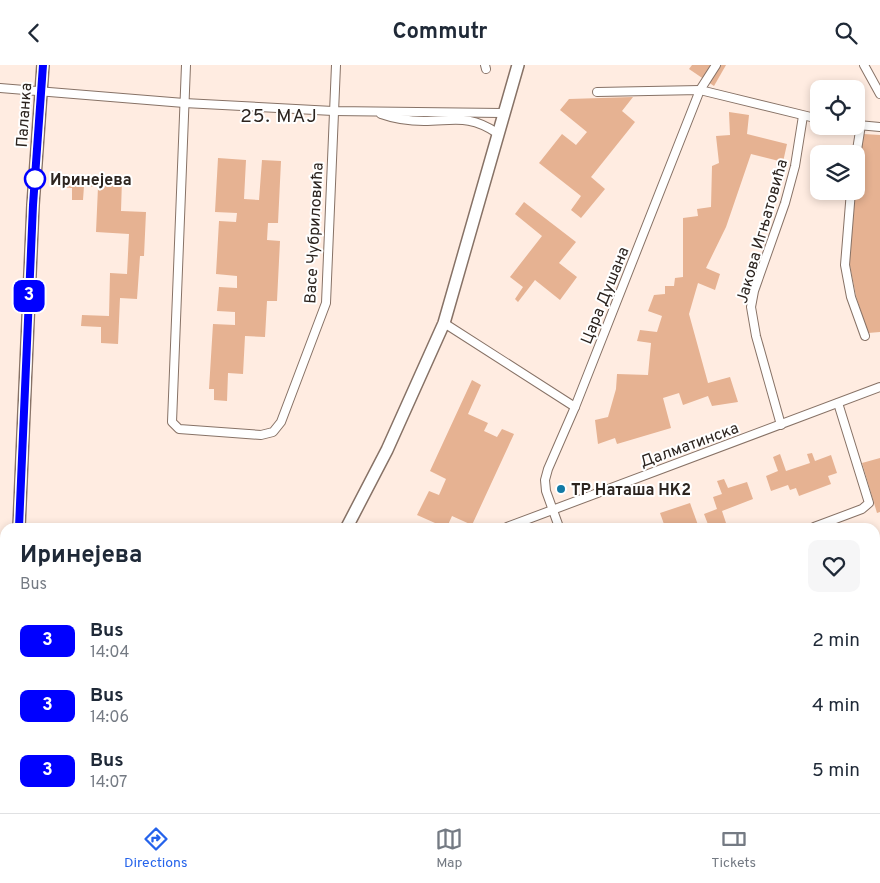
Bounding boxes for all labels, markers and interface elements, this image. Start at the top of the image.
icon: back [20,19,48,47]
text: Commutr [393,19,487,46]
icon: search [832,19,860,47]
map controls [810,80,865,200]
button: locate [810,80,865,135]
street label: Паланка [13,82,37,148]
district label: 25. МАЈ [240,105,318,129]
button: layers [810,145,865,200]
street label: Јакова Игњатовића [733,157,793,306]
street label: Васе Чубриловића [301,162,329,304]
marker: Иринејева [24,168,46,190]
place label: Иринејева [50,171,132,191]
street label: Цара Душана [577,244,634,347]
line badge: 3 [13,280,45,312]
text: 3 [24,284,34,307]
street label: Далматинска [638,419,742,473]
place label: ТР Наташа НК2 [571,481,691,501]
marker: ТР Наташа НК2 [555,483,567,495]
button: heart [808,540,860,592]
text: Иринејева [20,541,142,571]
text: Bus [20,575,47,595]
text: Bus [90,619,124,643]
text: 3 [42,629,53,652]
text: 2 min [812,629,860,653]
text: 14:04 [90,643,129,663]
text: Bus [90,684,124,708]
text: 3 [42,694,53,717]
text: 4 min [812,694,860,718]
text: 14:06 [90,708,129,728]
text: Bus [90,749,124,773]
text: 3 [42,759,53,782]
text: 5 min [812,759,860,783]
text: 14:07 [90,773,127,793]
tab: Directions [124,825,188,872]
tab: Map [435,825,463,872]
tab: Tickets [711,825,756,872]

